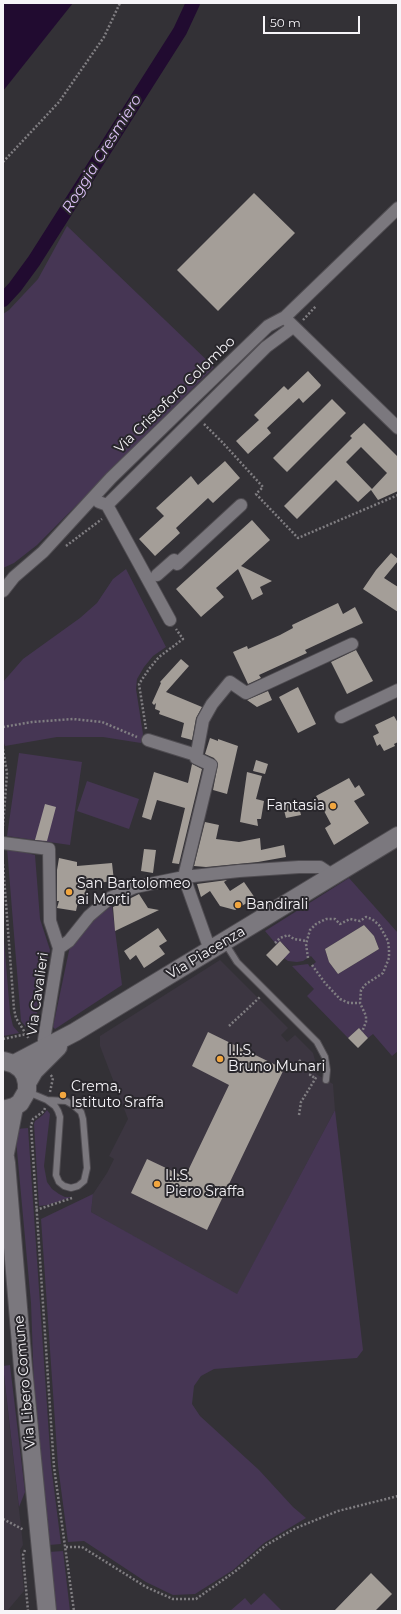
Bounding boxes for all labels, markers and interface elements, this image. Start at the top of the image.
scale bar [265,8,362,34]
text: 50 m [270,15,301,30]
water label: Roggia Cresmiero [58,91,146,217]
street label: Via Cristoforo Colombo [111,333,239,457]
place label: Fantasia [266,798,325,814]
marker: Fantasia [328,801,338,811]
place label: San Bartolomeo ai Morti [77,876,190,908]
marker: San Bartolomeo ai Morti [64,887,74,897]
place label: Bandirali [246,897,308,913]
marker: Bandirali [233,900,243,910]
street label: Via Piacenza [164,923,248,983]
street label: Via Cavalieri [24,951,52,1037]
place label: I.I.S. Bruno Munari [228,1043,325,1076]
marker: I.I.S. Bruno Munari [215,1054,225,1064]
place label: Crema, Istituto Sraffa [71,1079,164,1112]
marker: Crema, Istituto Sraffa [58,1090,68,1100]
place label: I.I.S. Piero Sraffa [165,1168,245,1200]
marker: I.I.S. Piero Sraffa [152,1179,162,1189]
street label: Via Libero Comune [11,1315,39,1449]

